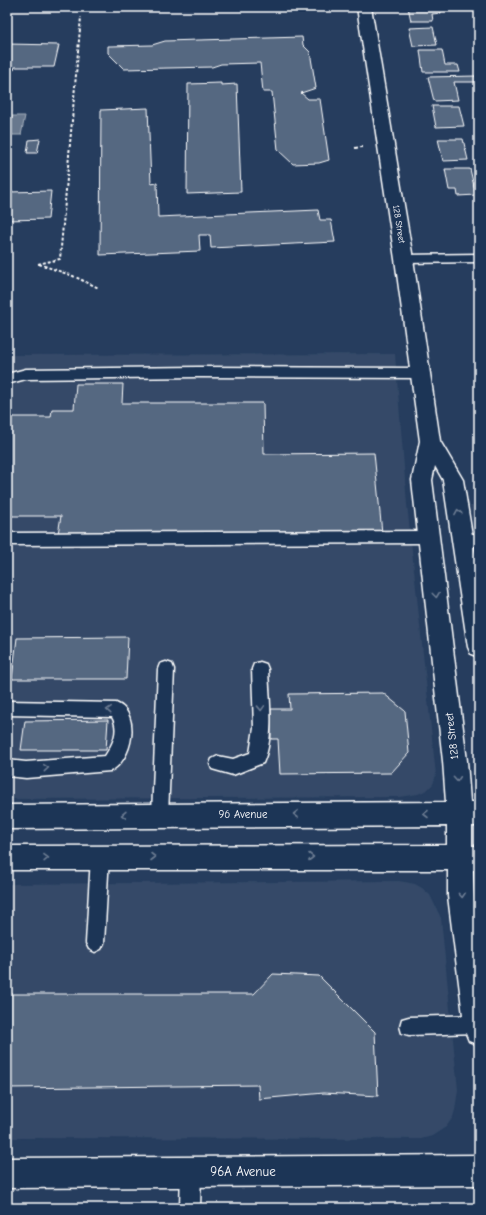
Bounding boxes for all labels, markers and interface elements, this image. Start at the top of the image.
street label: 128 Street [391,204,407,244]
one-way arrow [455,509,463,515]
one-way arrow [431,592,440,598]
one-way arrow [257,705,265,711]
one-way arrow [106,706,113,715]
street label: 128 Street [443,711,461,760]
one-way arrow [43,764,49,773]
one-way arrow [452,776,461,782]
street label: 96 Avenue [219,808,268,821]
one-way arrow [293,810,299,818]
one-way arrow [423,810,429,818]
one-way arrow [121,811,127,819]
one-way arrow [150,853,156,861]
one-way arrow [308,853,314,861]
one-way arrow [43,854,49,862]
one-way arrow [457,892,466,898]
street label: 96A Avenue [210,1164,276,1179]

